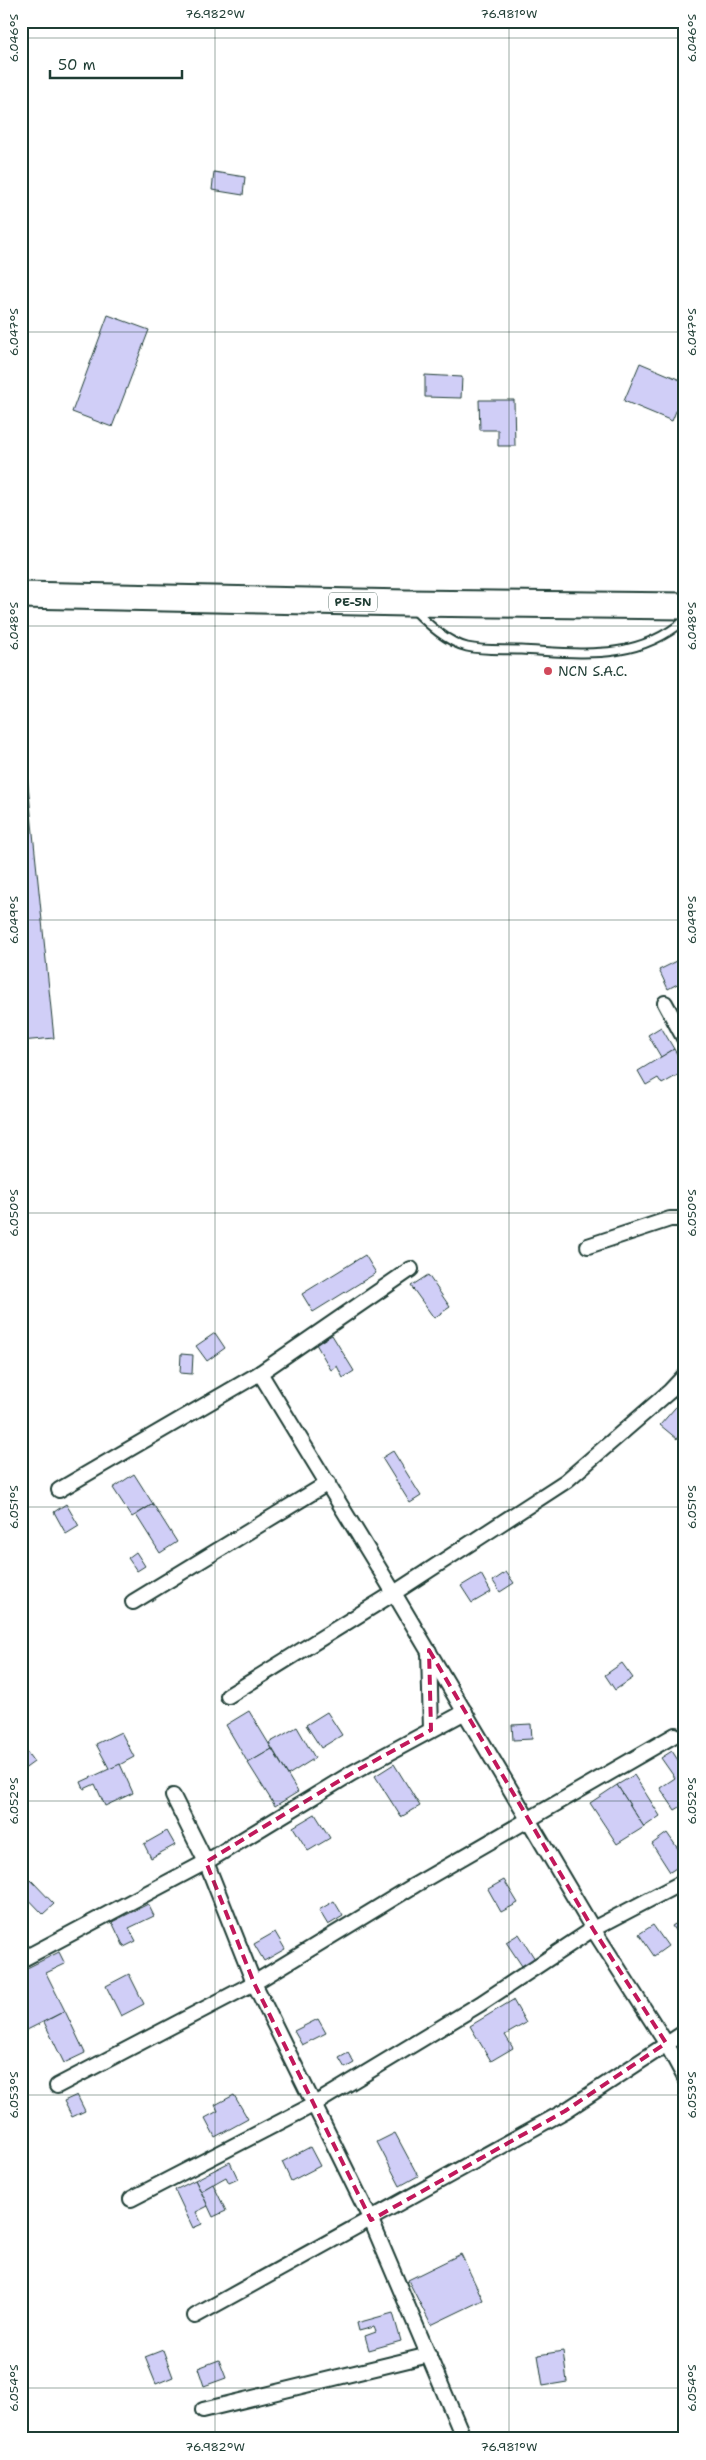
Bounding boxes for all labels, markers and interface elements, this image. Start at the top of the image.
text: 76.982°W [185,6,245,22]
text: 76.981°W [481,6,537,22]
text: 6.046°S [6,13,22,62]
text: 6.046°S [684,13,700,62]
scale bar [50,48,182,80]
text: 50 m [58,55,96,75]
text: 6.047°S [6,308,22,356]
text: 6.047°S [684,308,700,356]
road number: PE-5N [329,592,377,612]
text: 6.048°S [6,602,22,650]
text: 6.048°S [684,602,700,650]
place label: NCN S.A.C. [558,662,627,680]
marker: NCN S.A.C. [542,665,554,677]
text: 6.049°S [6,896,22,944]
text: 6.049°S [684,896,700,944]
text: 6.050°S [6,1189,22,1237]
text: 6.050°S [684,1189,700,1237]
text: 6.051°S [6,1485,22,1529]
text: 6.051°S [684,1485,700,1529]
text: 6.052°S [6,1777,22,1825]
text: 6.052°S [684,1777,700,1825]
text: 6.053°S [6,2071,22,2119]
text: 6.053°S [684,2071,700,2119]
text: 6.054°S [6,2364,22,2412]
text: 6.054°S [684,2364,700,2412]
text: 76.982°W [185,2439,245,2455]
text: 76.981°W [481,2439,537,2455]

